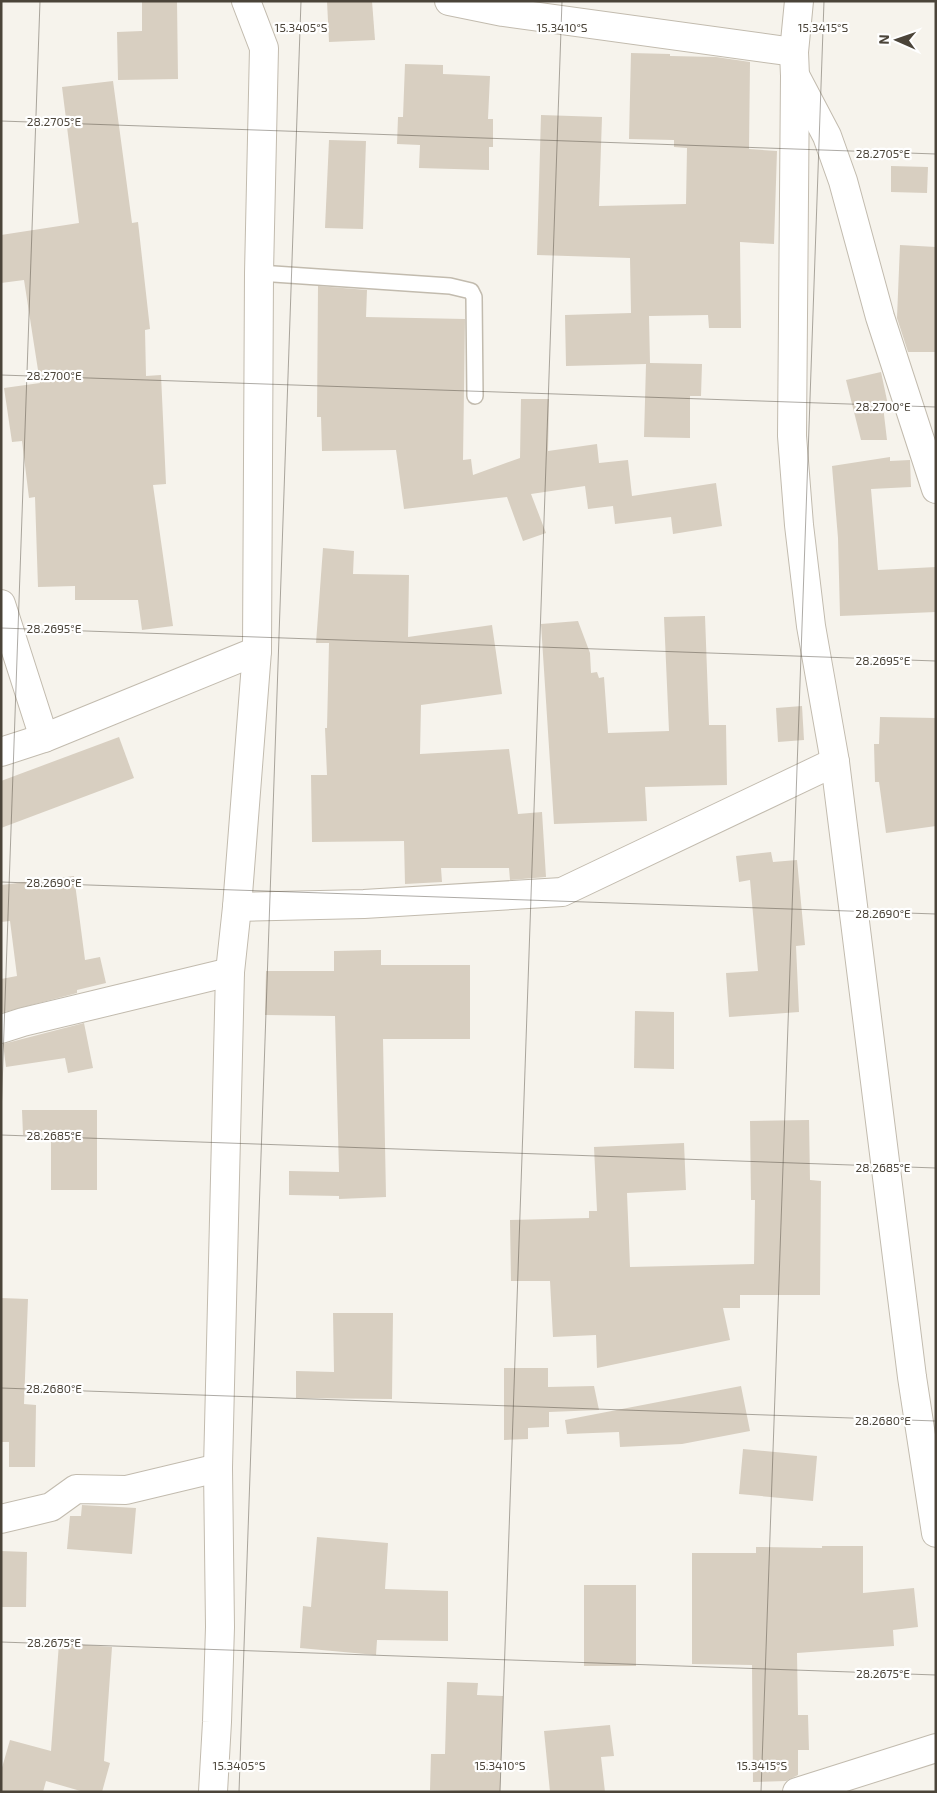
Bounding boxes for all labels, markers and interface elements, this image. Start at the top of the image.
north arrow [872,15,922,65]
text: 15.3405°S [275,20,328,34]
text: 15.3410°S [536,20,588,34]
text: 15.3415°S [798,20,848,34]
text: N [875,34,892,45]
text: 28.2705°E [27,114,81,128]
text: 28.2705°E [856,146,910,160]
text: 28.2700°E [26,368,82,382]
text: 28.2700°E [855,399,911,413]
text: 28.2695°E [27,621,82,635]
text: 28.2695°E [856,653,911,667]
text: 28.2690°E [26,875,82,889]
text: 28.2690°E [855,906,911,920]
text: 28.2685°E [26,1128,82,1142]
text: 28.2685°E [855,1160,911,1174]
text: 28.2680°E [26,1381,82,1395]
text: 28.2680°E [855,1413,911,1427]
text: 28.2675°E [27,1635,81,1649]
text: 28.2675°E [856,1666,910,1680]
text: 15.3405°S [213,1758,266,1772]
text: 15.3410°S [474,1758,526,1772]
text: 15.3415°S [737,1758,787,1772]

